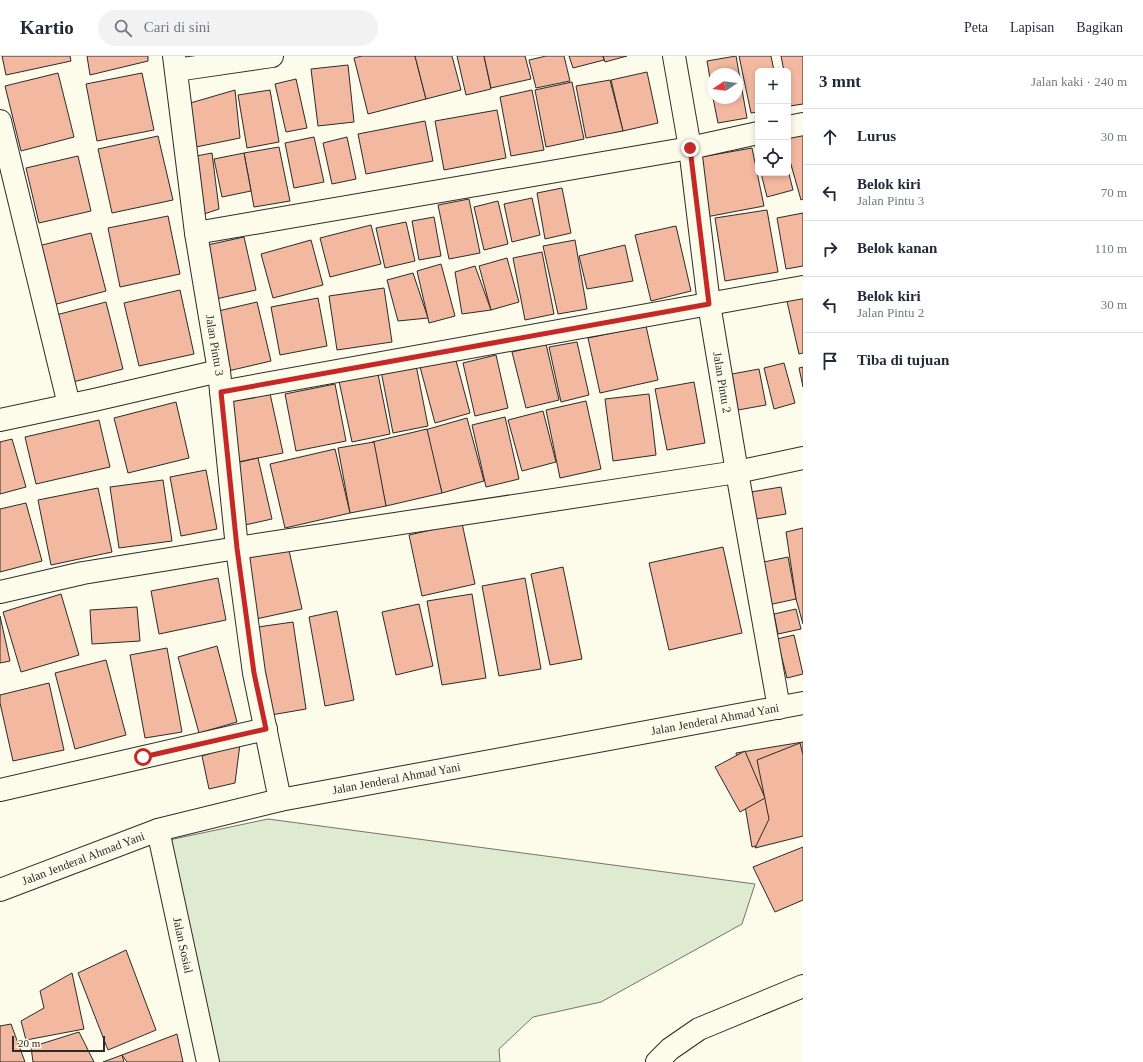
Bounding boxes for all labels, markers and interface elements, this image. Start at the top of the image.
search box [98,10,378,46]
text: Kartio [20,17,74,38]
icon: search [112,17,134,39]
text: Cari di sini [144,19,211,35]
text: Peta [964,20,988,35]
text: Lapisan [1010,20,1054,35]
text: Bagikan [1076,20,1123,35]
north arrow [707,68,743,104]
map controls [755,68,791,176]
button: + [755,68,791,104]
text: 3 mnt [819,72,861,91]
text: Jalan kaki · 240 m [1031,74,1127,89]
button: − [755,104,791,140]
icon: ahead [819,126,841,148]
text: Lurus [857,128,896,144]
text: 30 m [1101,129,1127,144]
route end [681,139,699,157]
button: locate [755,140,791,176]
text: Belok kiri [857,176,921,192]
icon: left [819,182,841,204]
text: 70 m [1101,185,1127,200]
text: Jalan Pintu 3 [857,193,924,208]
icon: right [819,238,841,260]
text: Belok kanan [857,240,937,256]
text: 110 m [1095,241,1127,256]
text: Belok kiri [857,288,921,304]
icon: left [819,294,841,316]
text: 30 m [1101,297,1127,312]
text: Jalan Pintu 2 [857,305,924,320]
street label: Jalan Pintu 3 [203,313,226,376]
icon: arrive [819,350,841,372]
street label: Jalan Pintu 2 [710,351,734,414]
text: Tiba di tujuan [857,352,949,368]
street label: Jalan Jenderal Ahmad Yani [650,700,781,738]
route start [134,748,152,766]
street label: Jalan Jenderal Ahmad Yani [331,760,462,797]
street label: Jalan Jenderal Ahmad Yani [20,829,147,888]
street label: Jalan Sosial [170,916,196,975]
scale bar [12,1034,105,1053]
text: 20 m [18,1037,40,1049]

